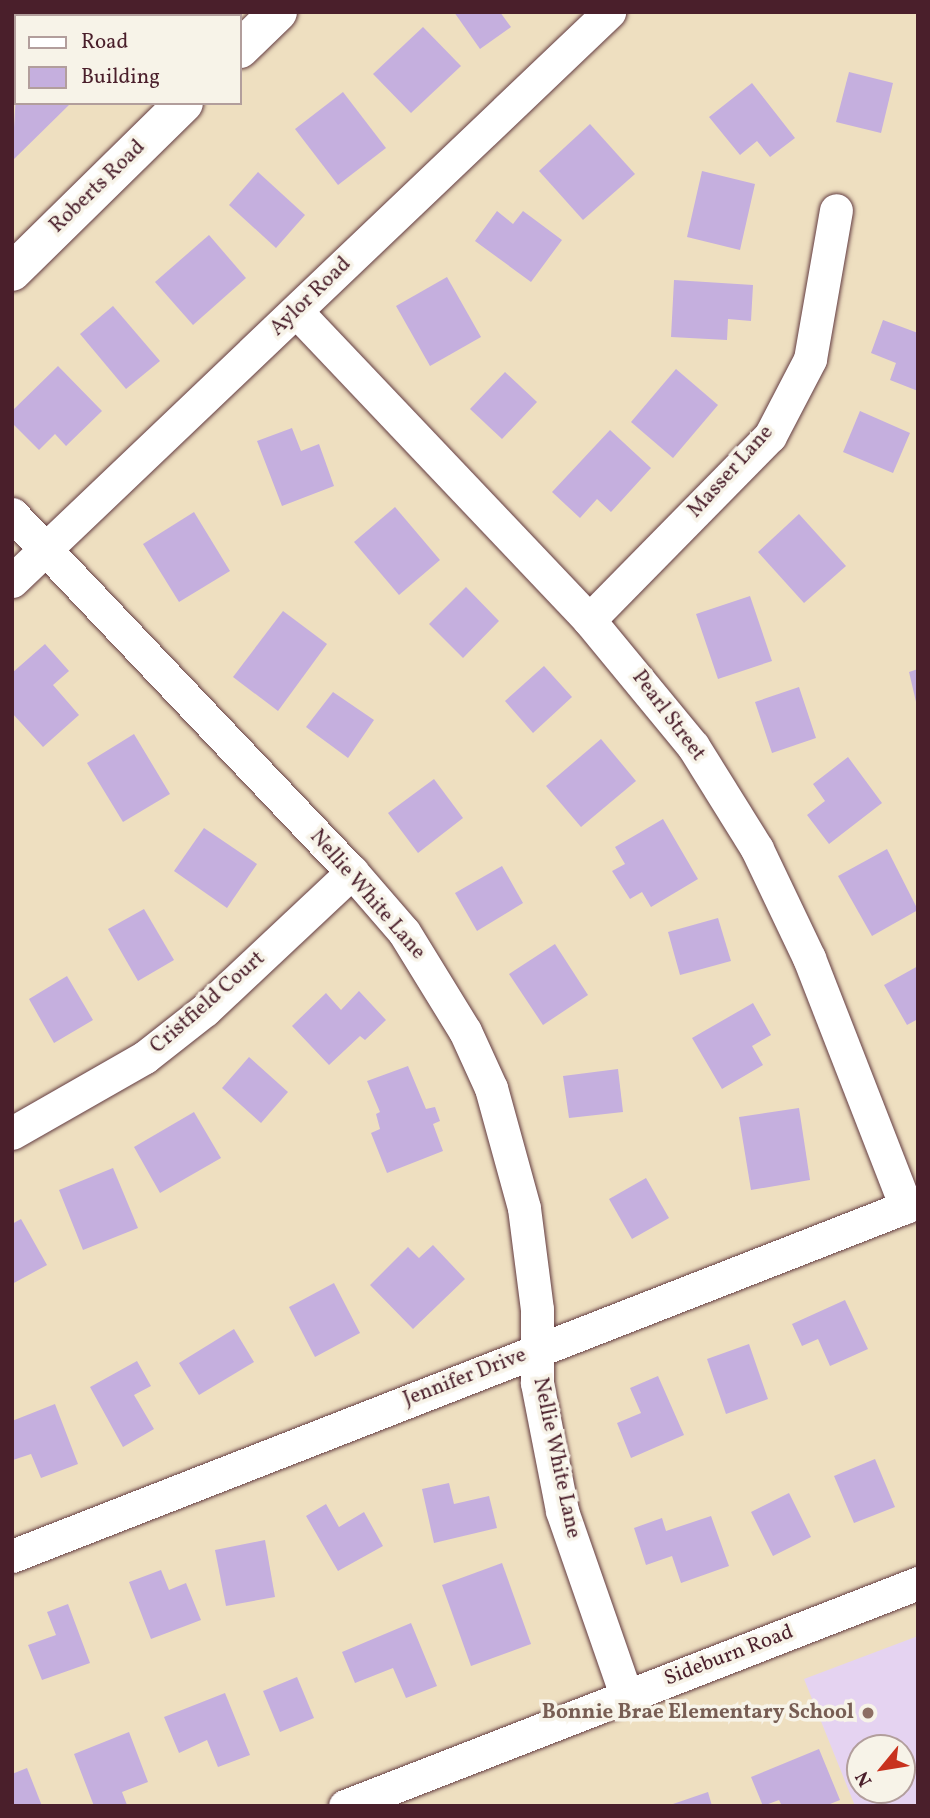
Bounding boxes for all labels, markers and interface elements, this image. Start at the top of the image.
legend [14,14,242,105]
text: Road [81,28,128,57]
text: Building [81,63,160,92]
street label: Roberts Road [45,135,151,239]
street label: Aylor Road [265,252,357,342]
street label: Masser Lane [683,421,779,523]
street label: Pearl Street [626,666,710,766]
street label: Nellie White Lane [304,825,430,965]
street label: Cristfield Court [146,946,270,1060]
street label: Jennifer Drive [400,1343,530,1413]
street label: Nellie White Lane [527,1375,585,1541]
street label: Sideburn Road [661,1620,797,1692]
place label: Bonnie Brae Elementary School [542,1700,854,1726]
marker: Bonnie Brae Elementary School [860,1705,876,1721]
north arrow [846,1734,916,1804]
text: N [850,1766,879,1791]

